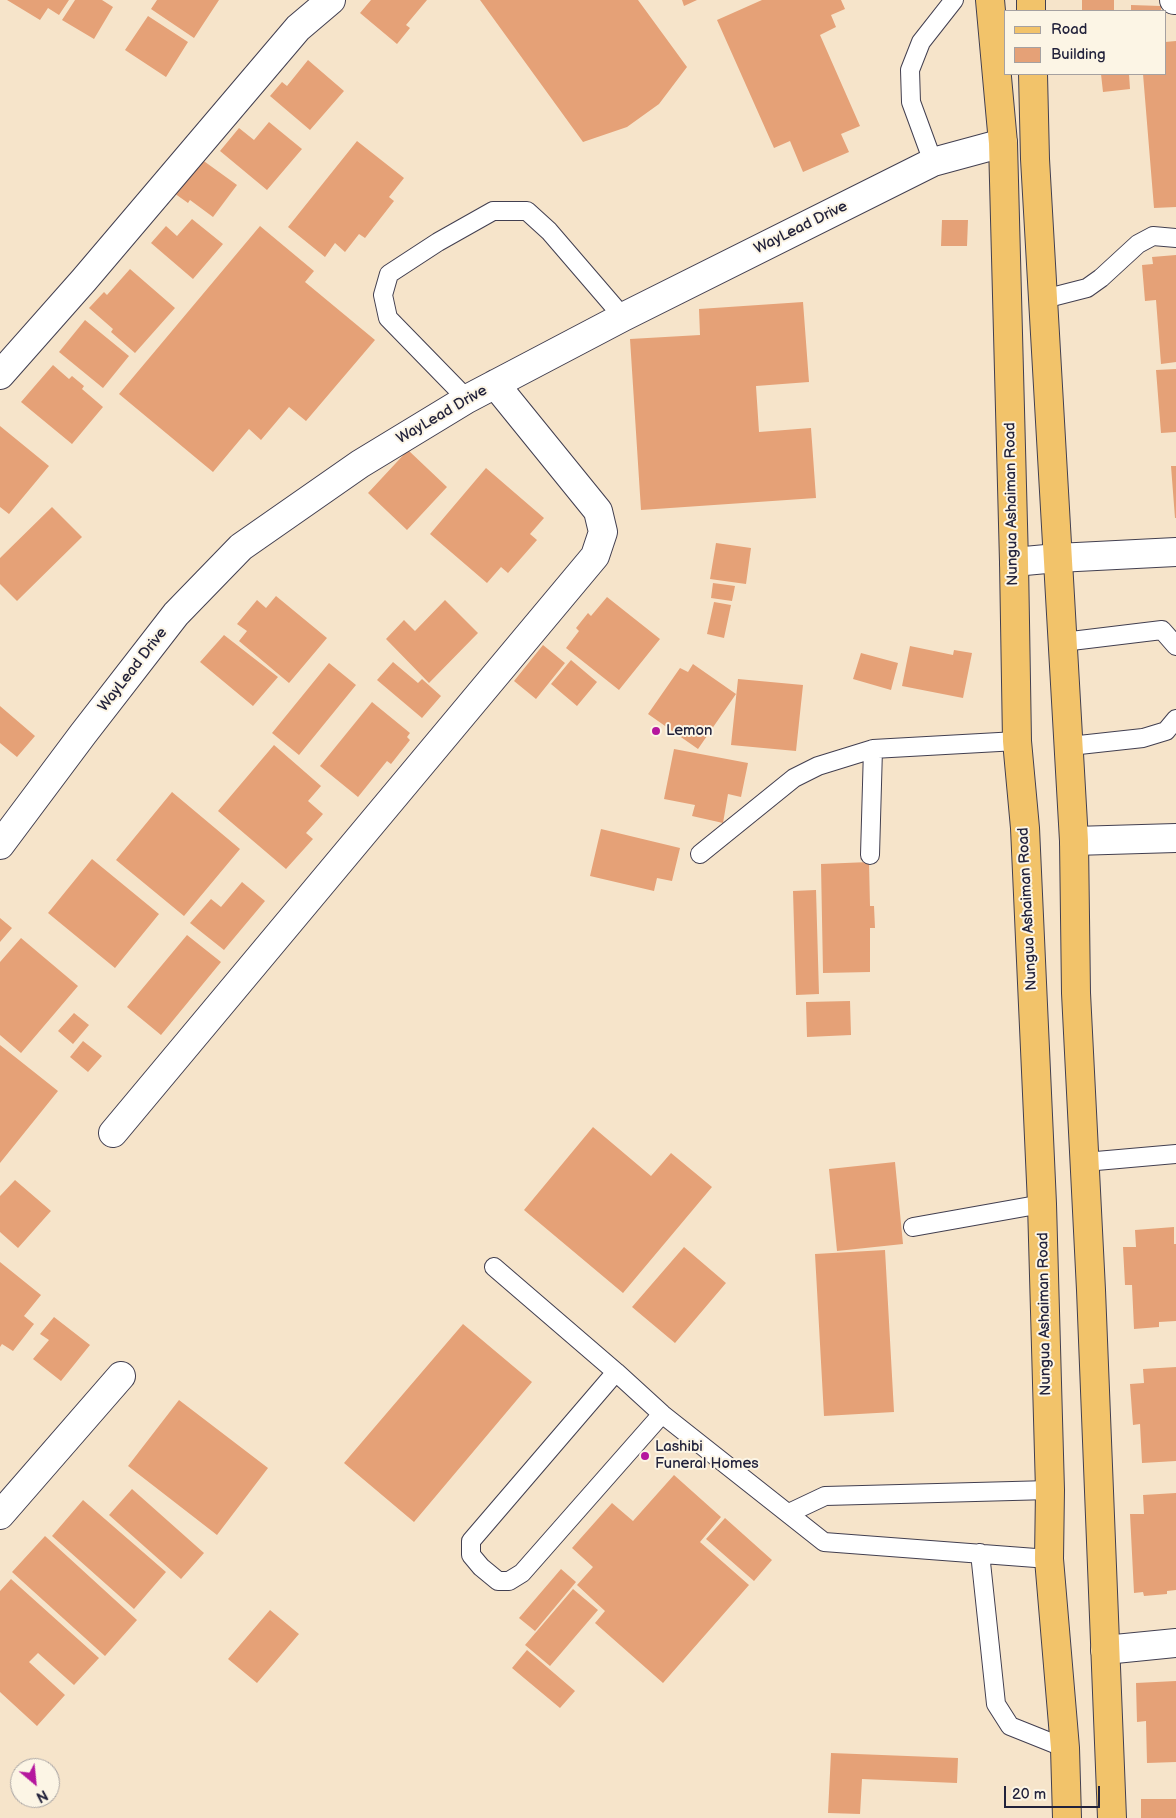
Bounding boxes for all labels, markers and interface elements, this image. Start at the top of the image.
legend [1004,10,1166,75]
text: Road [1051,20,1087,39]
text: Building [1051,45,1106,64]
street label: WayLead Drive [751,198,851,258]
street label: WayLead Drive [394,382,490,448]
street label: Nungua Ashaiman Road [1002,422,1022,586]
street label: WayLead Drive [95,624,171,716]
place label: Lemon [666,722,712,740]
marker: Lemon [650,725,662,737]
street label: Nungua Ashaiman Road [1015,827,1041,991]
street label: Nungua Ashaiman Road [1035,1232,1055,1396]
place label: Lashibi Funeral Homes [655,1438,759,1473]
marker: Lashibi Funeral Homes [639,1450,651,1462]
north arrow [10,1758,60,1808]
scale bar [1006,1776,1102,1808]
text: 20 m [1012,1785,1046,1804]
text: N [33,1786,50,1806]

